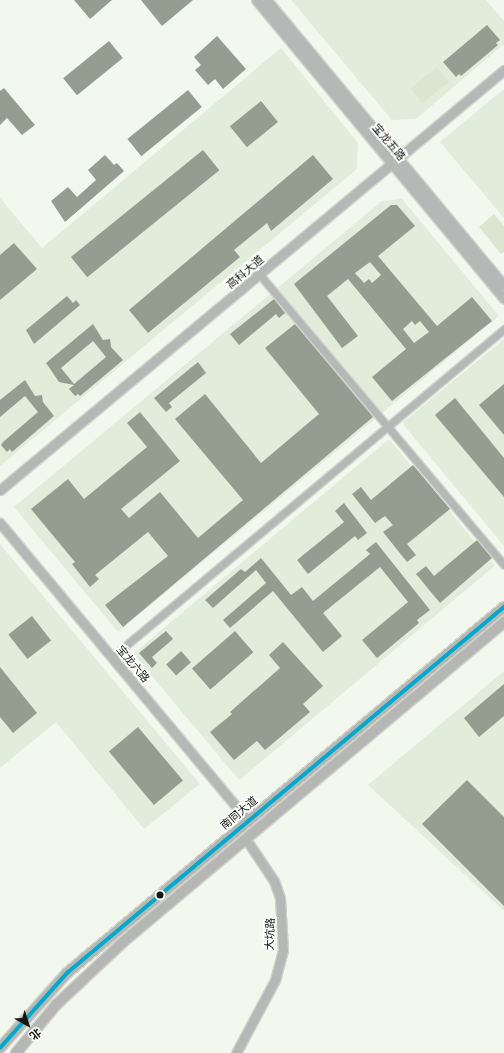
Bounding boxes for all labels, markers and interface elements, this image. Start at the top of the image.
street label: 宝龙五路 [370,121,408,163]
street label: 高科大道 [224,253,266,291]
street label: 宝龙六路 [114,643,152,685]
street label: 南同大道 [218,794,260,832]
unlabelled marker [155,890,165,900]
street label: 大坑路 [263,917,277,951]
north arrow [8,1005,48,1045]
text: 北 [28,1026,44,1043]

